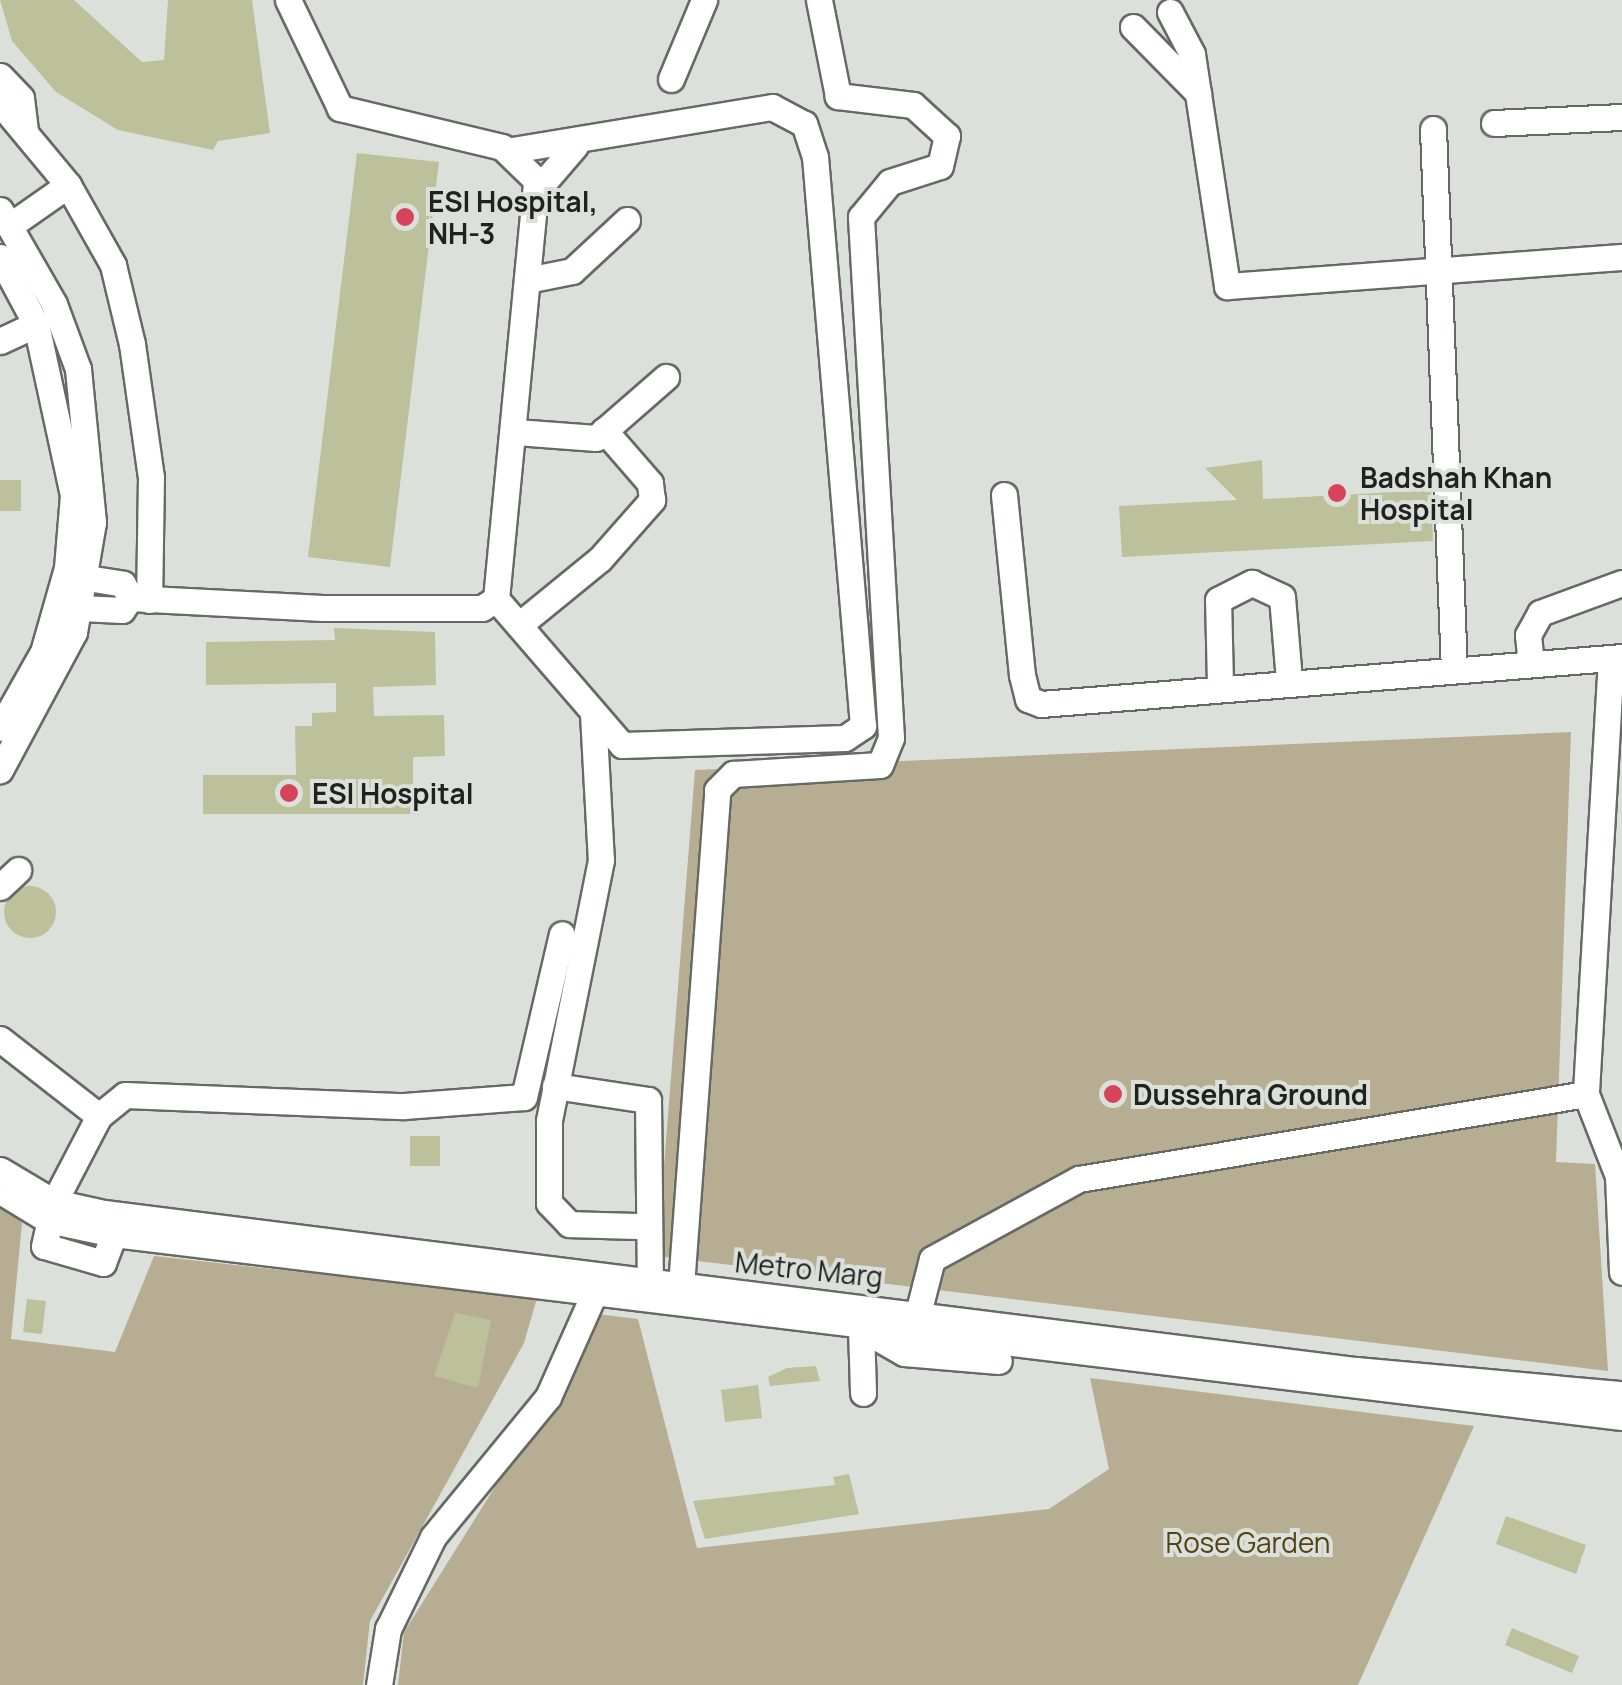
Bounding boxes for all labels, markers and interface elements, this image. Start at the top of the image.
place label: ESI Hospital, NH-3 [428,184,598,250]
marker: ESI Hospital, NH-3 [392,204,418,230]
place label: Badshah Khan Hospital [1360,460,1552,526]
marker: Badshah Khan Hospital [1324,480,1350,506]
place label: ESI Hospital [312,776,474,810]
marker: ESI Hospital [276,780,302,806]
place label: Dussehra Ground [1133,1077,1368,1111]
marker: Dussehra Ground [1102,1083,1124,1105]
street label: Metro Marg [734,1245,884,1293]
park label: Rose Garden [1165,1525,1331,1559]

